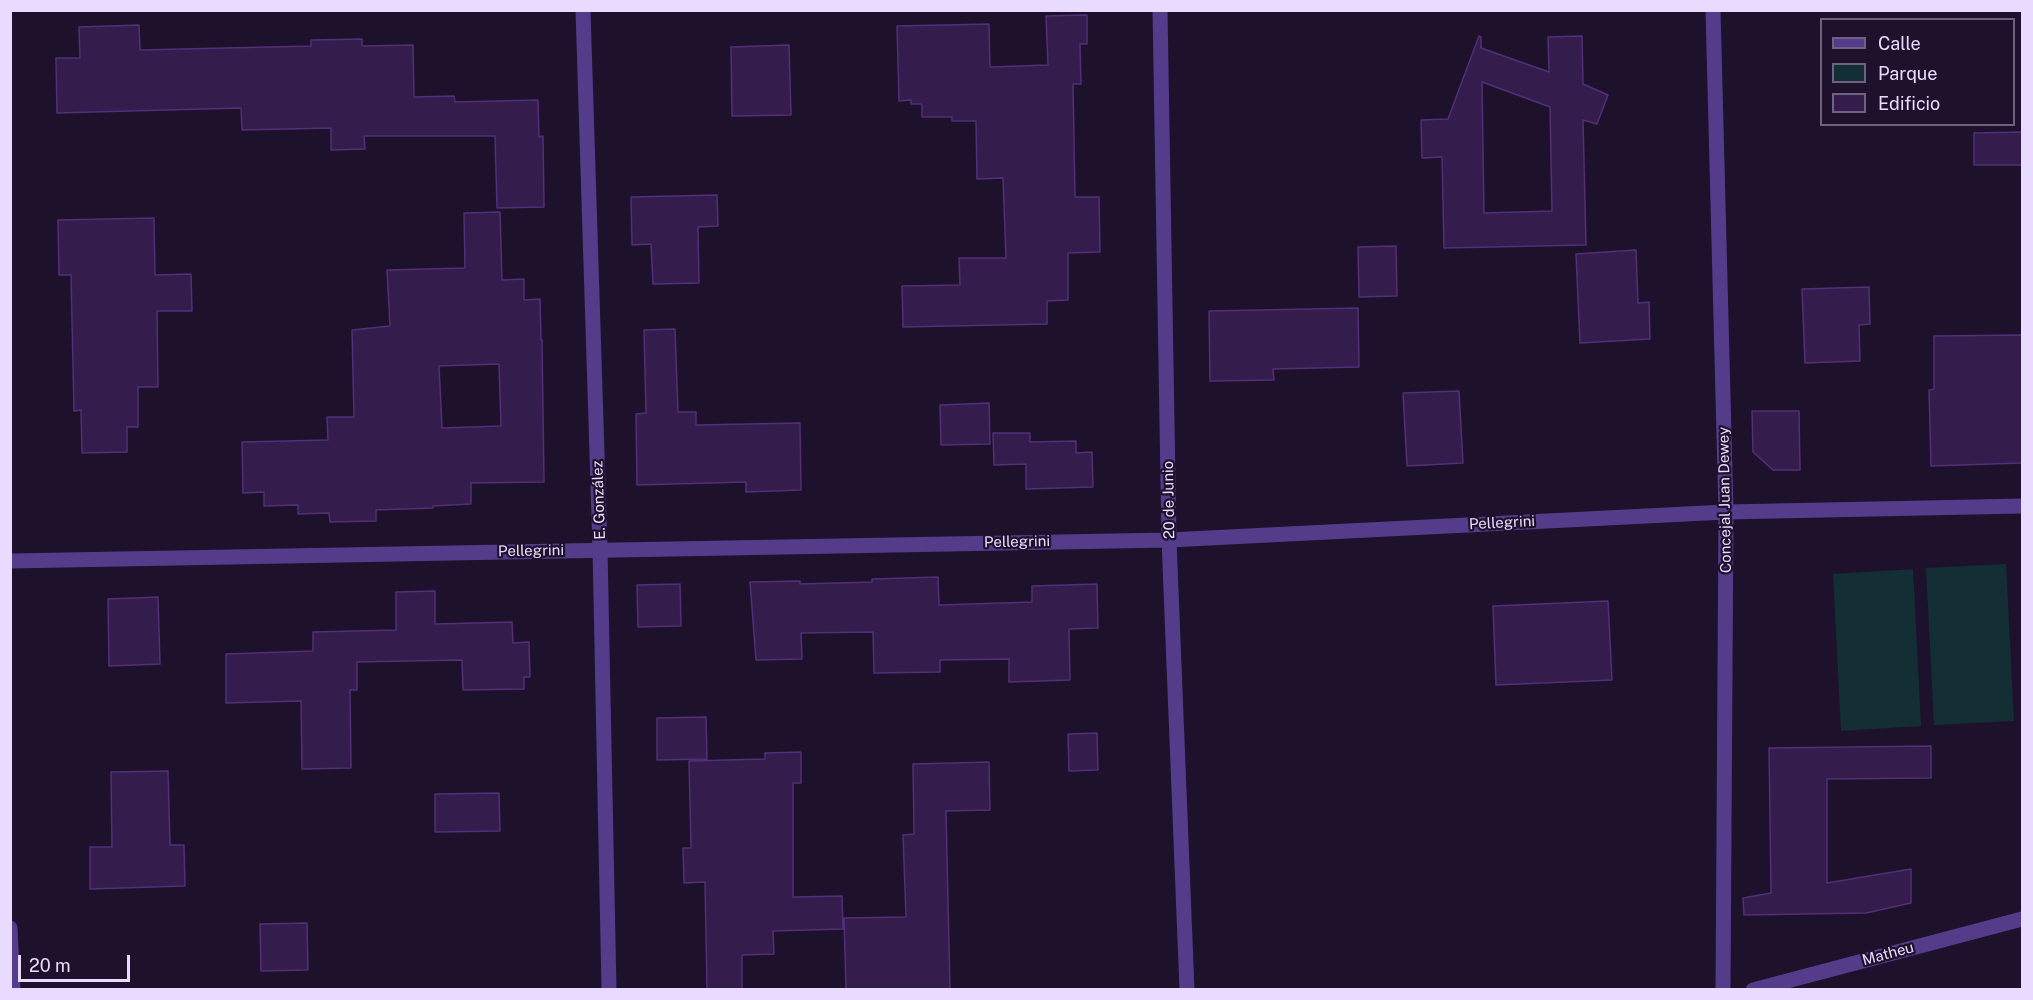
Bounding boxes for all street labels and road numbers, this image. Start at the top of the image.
street label: Concejal Juan Dewey [1715,427,1735,573]
street label: E. González [589,460,609,540]
street label: 20 de Junio [1159,461,1179,539]
street label: Pellegrini [1468,512,1536,534]
street label: Pellegrini [984,532,1050,552]
street label: Pellegrini [498,541,564,561]
street label: Matheu [1860,938,1916,970]

